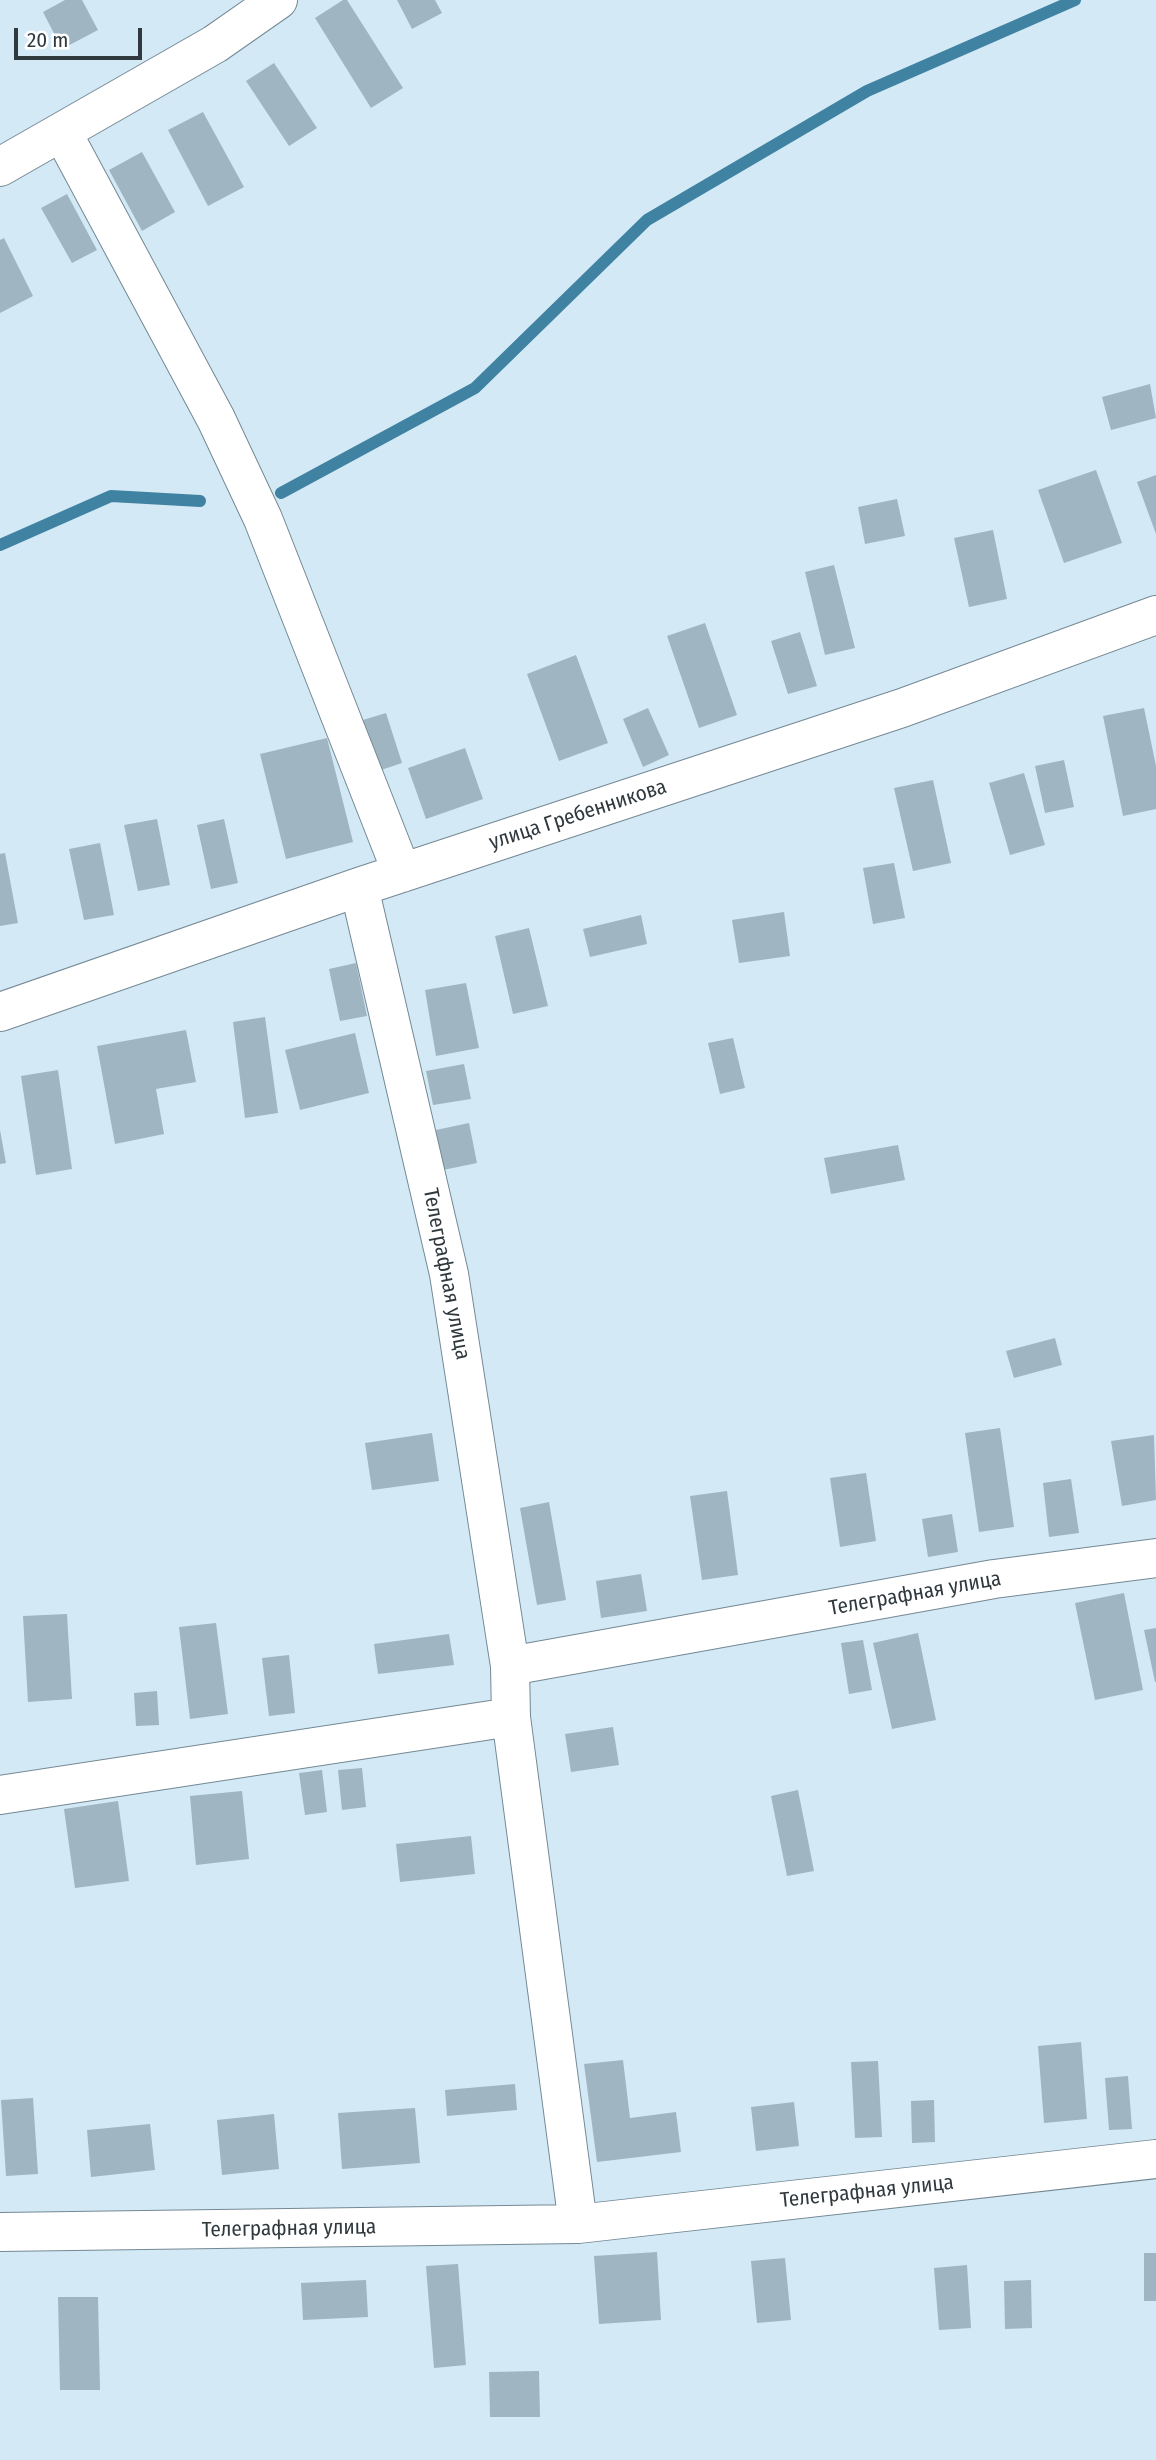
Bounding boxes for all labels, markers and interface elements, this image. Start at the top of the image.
scale bar [18,14,145,58]
text: 20 m [27,27,68,53]
street label: улица Гребенникова [486,774,670,856]
street label: Телеграфная улица [417,1186,475,1362]
street label: Телеграфная улица [827,1566,1003,1622]
street label: Телеграфная улица [779,2170,955,2214]
street label: Телеграфная улица [202,2215,376,2243]

